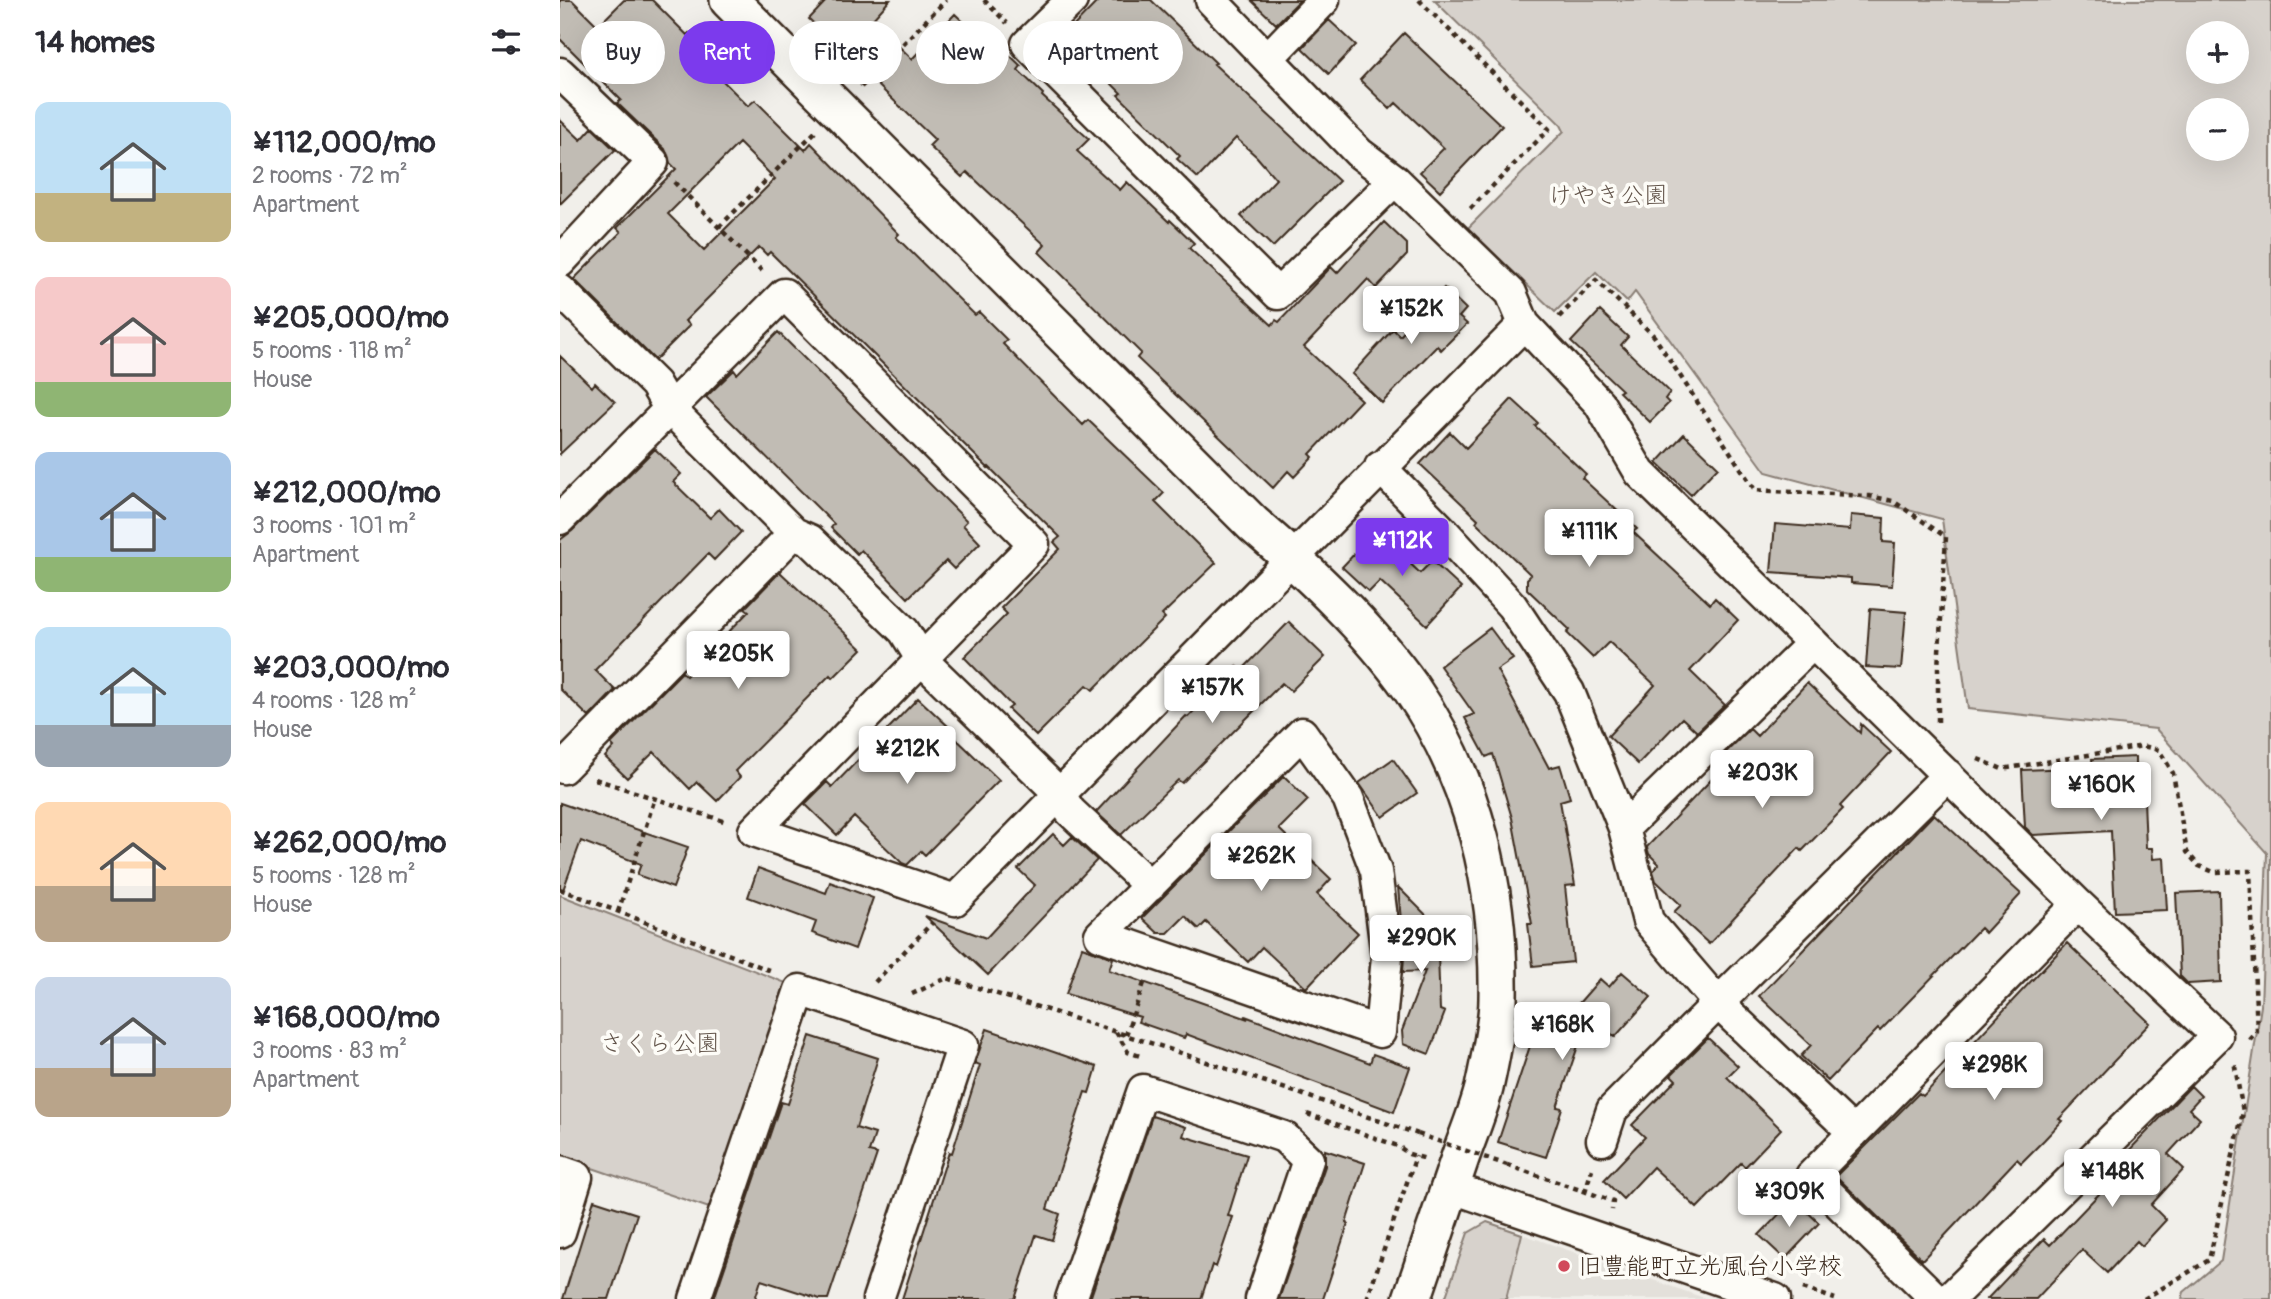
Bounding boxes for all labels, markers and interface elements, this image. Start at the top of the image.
chip: Buy [581,21,665,84]
chip: Rent [679,21,775,84]
chip: Filters [789,21,902,84]
chip: New [916,21,1009,84]
chip: Apartment [1023,21,1183,84]
map controls [2186,21,2249,161]
button: + [2186,21,2249,84]
icon: filters [487,23,525,61]
text: 14 homes [35,24,155,61]
button: − [2186,98,2249,161]
text: ¥112,000/mo [252,124,436,161]
icon: home [91,130,175,214]
text: 2 rooms · 72 m² [252,161,408,190]
park label: けやき公園 [1548,181,1668,210]
text: Apartment [252,190,359,219]
pin: ¥152K [1362,286,1460,346]
text: ¥152K [1379,294,1443,323]
text: ¥205,000/mo [252,299,449,336]
icon: home [91,305,175,389]
text: 5 rooms · 118 m² [252,336,412,365]
text: House [252,365,312,394]
text: ¥212,000/mo [252,474,441,511]
icon: home [91,480,175,564]
pin: ¥111K [1540,510,1638,569]
text: 3 rooms · 101 m² [252,511,416,540]
text: ¥111K [1561,517,1617,546]
pin: ¥112K [1353,518,1451,578]
text: ¥112K [1372,526,1432,555]
text: Apartment [252,540,359,569]
pin: ¥205K [689,632,787,691]
text: ¥205K [703,639,773,668]
text: ¥203,000/mo [252,649,449,686]
icon: home [91,655,175,739]
pin: ¥157K [1163,666,1261,725]
text: ¥157K [1180,673,1244,702]
text: 4 rooms · 128 m² [252,686,417,715]
text: House [252,715,312,744]
pin: ¥212K [858,726,956,786]
text: ¥212K [875,734,939,763]
pin: ¥203K [1713,750,1811,810]
text: ¥203K [1726,758,1798,787]
pin: ¥160K [2052,762,2150,822]
text: ¥160K [2067,770,2135,799]
text: ¥262,000/mo [252,824,446,861]
icon: home [91,830,175,914]
pin: ¥262K [1212,834,1310,893]
text: ¥262K [1227,841,1295,870]
text: 5 rooms · 128 m² [252,861,416,890]
text: House [252,890,312,919]
pin: ¥290K [1372,916,1470,975]
text: ¥290K [1386,923,1456,952]
text: ¥168,000/mo [252,999,440,1036]
pin: ¥168K [1513,1002,1611,1062]
icon: home [91,1005,175,1089]
text: ¥168K [1530,1010,1594,1039]
park label: さくら公園 [600,1029,720,1058]
text: 3 rooms · 83 m² [252,1036,407,1065]
pin: ¥298K [1945,1042,2043,1102]
text: ¥298K [1961,1050,2027,1079]
text: Apartment [252,1065,359,1094]
pin: ¥148K [2063,1150,2161,1209]
text: ¥148K [2080,1157,2144,1186]
pin: ¥309K [1740,1170,1838,1229]
text: ¥309K [1754,1177,1824,1206]
place label: 旧豊能町立光風台小学校 [1578,1252,1842,1281]
marker: 旧豊能町立光風台小学校 [1556,1258,1572,1274]

